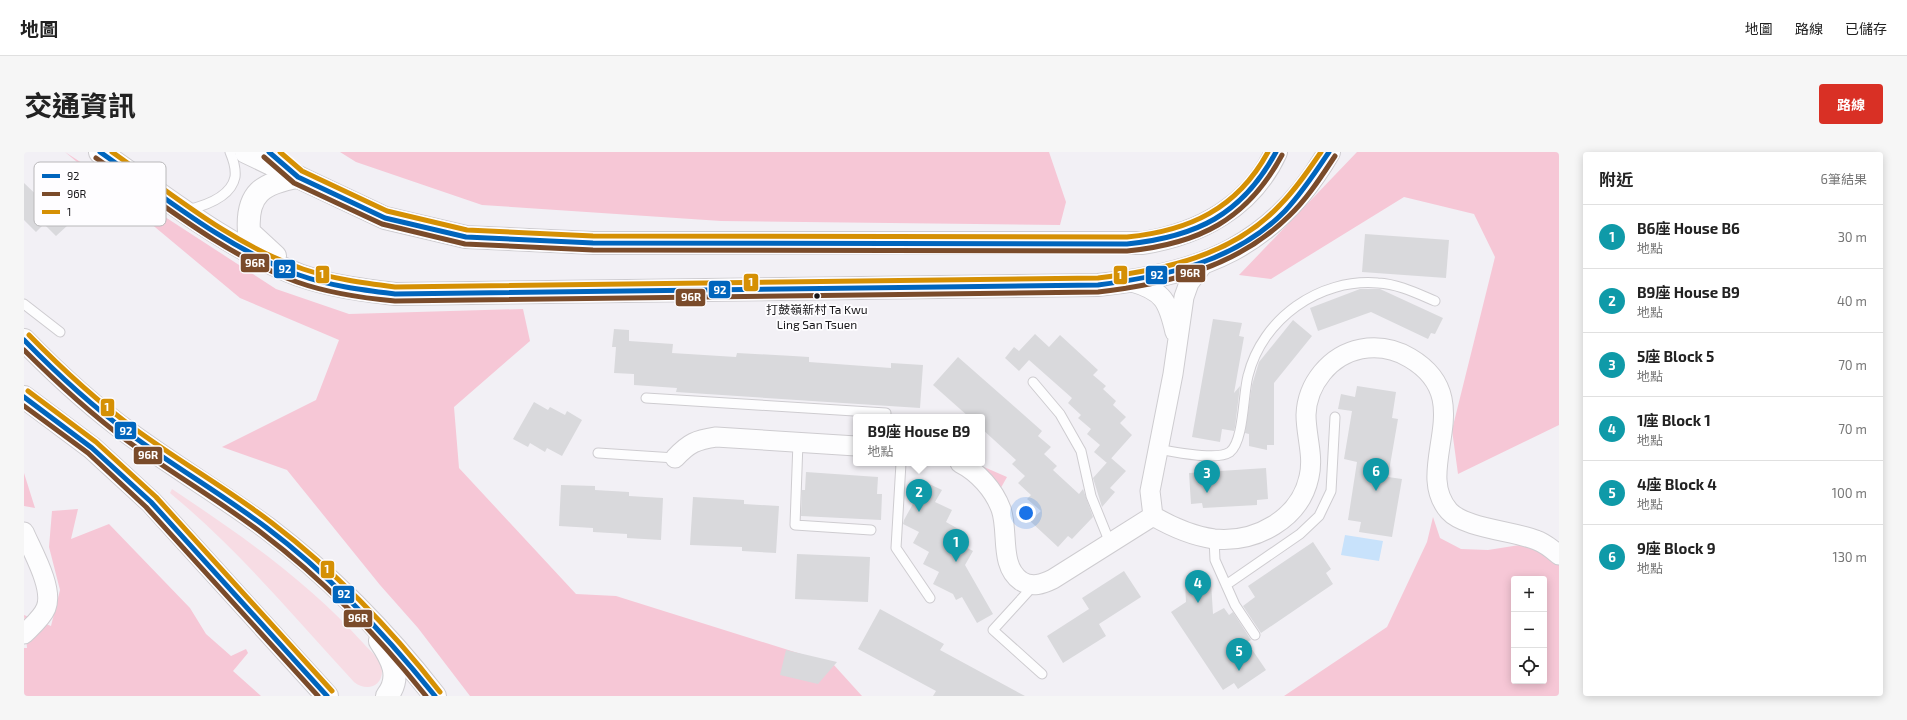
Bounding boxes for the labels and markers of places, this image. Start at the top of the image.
marker: 打鼓嶺新村 Ta Kwu Ling San Tsuen [812,291,822,301]
place label: 打鼓嶺新村 Ta Kwu Ling San Tsuen [766,302,868,331]
pin: 6 [1363,458,1389,491]
pin: 3 [1194,460,1220,493]
pin: 2 [906,479,932,512]
pin: 1 [943,529,969,562]
pin: 4 [1185,570,1211,603]
pin: 5 [1226,638,1252,671]

